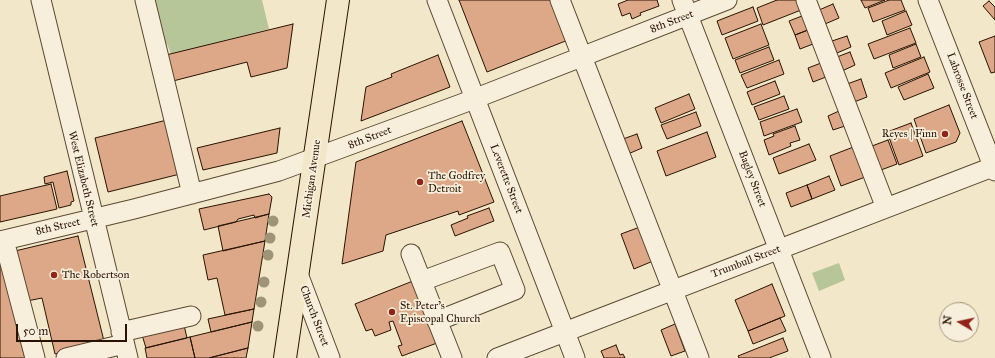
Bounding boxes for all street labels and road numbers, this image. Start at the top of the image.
street label: 8th Street [648,8,696,36]
street label: Labrosse Street [943,51,981,121]
street label: 8th Street [346,124,394,152]
street label: West Elizabeth Street [65,130,101,228]
street label: Michigan Avenue [300,139,324,219]
street label: Leverette Street [487,143,525,215]
street label: Bagley Street [735,149,769,209]
street label: 8th Street [34,215,82,239]
street label: Trumbull Street [709,243,783,281]
street label: Church Street [296,284,332,348]

